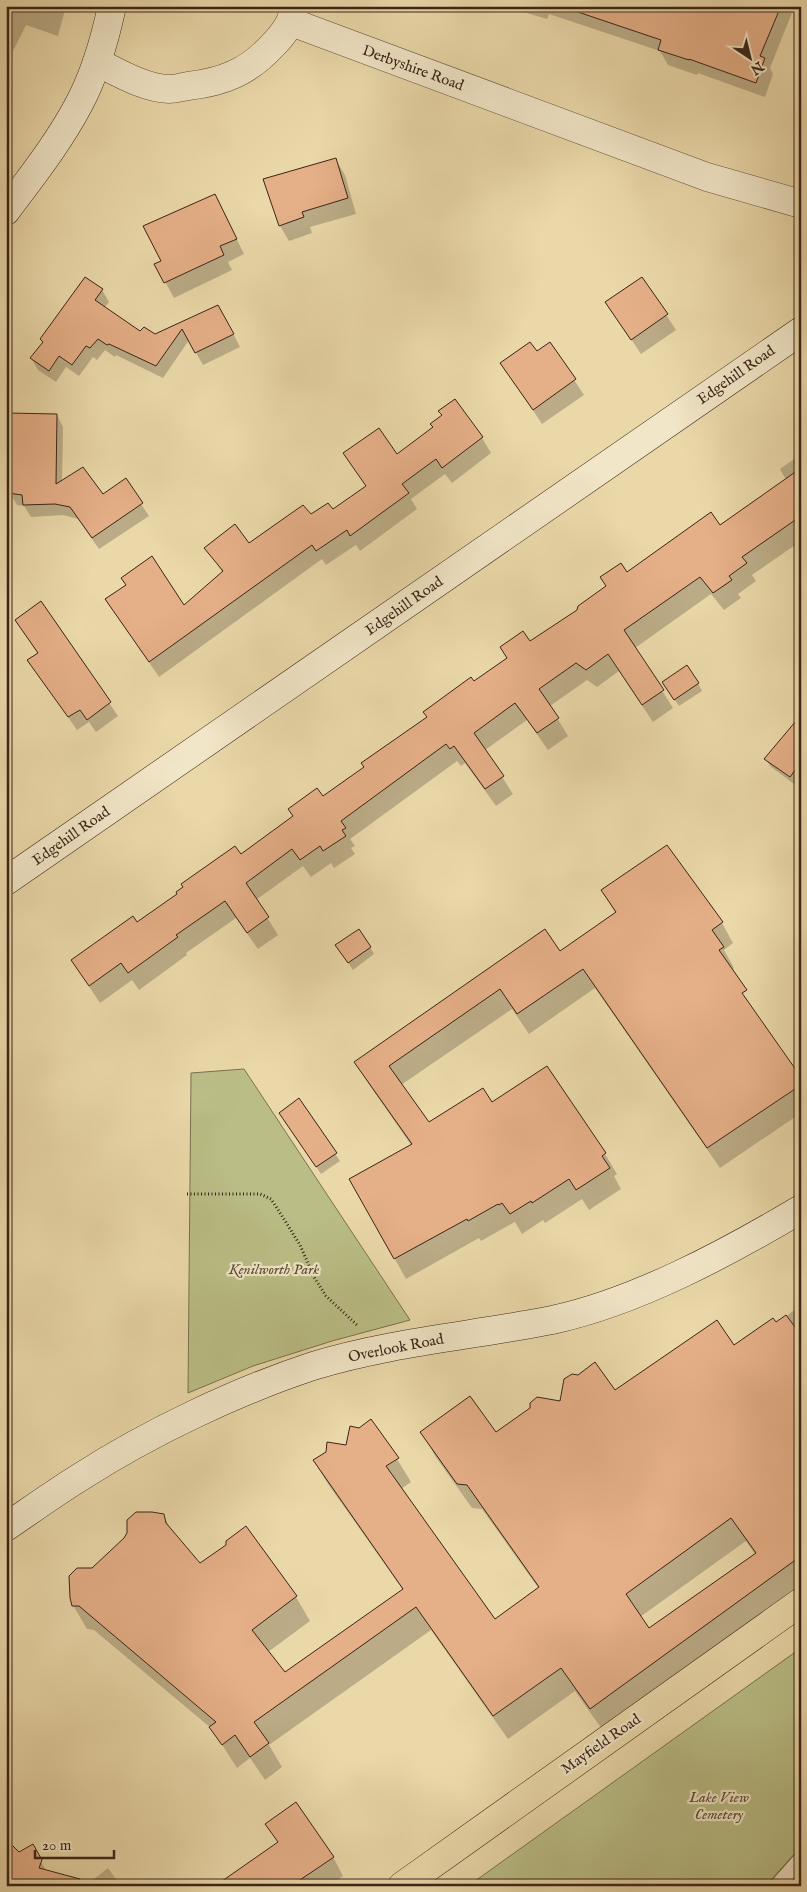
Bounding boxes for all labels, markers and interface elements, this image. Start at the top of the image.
north arrow [724,32,774,82]
street label: Derbyshire Road [360,41,467,95]
text: N [747,56,768,79]
street label: Edgehill Road [693,341,779,409]
street label: Edgehill Road [361,572,447,640]
street label: Edgehill Road [28,802,114,870]
park label: Kenilworth Park [228,1260,319,1279]
street label: Overlook Road [347,1329,446,1367]
street label: Mayfield Road [558,1709,645,1778]
park label: Lake View Cemetery [688,1788,750,1824]
scale bar [35,1827,114,1859]
text: 20 m [42,1836,72,1855]

